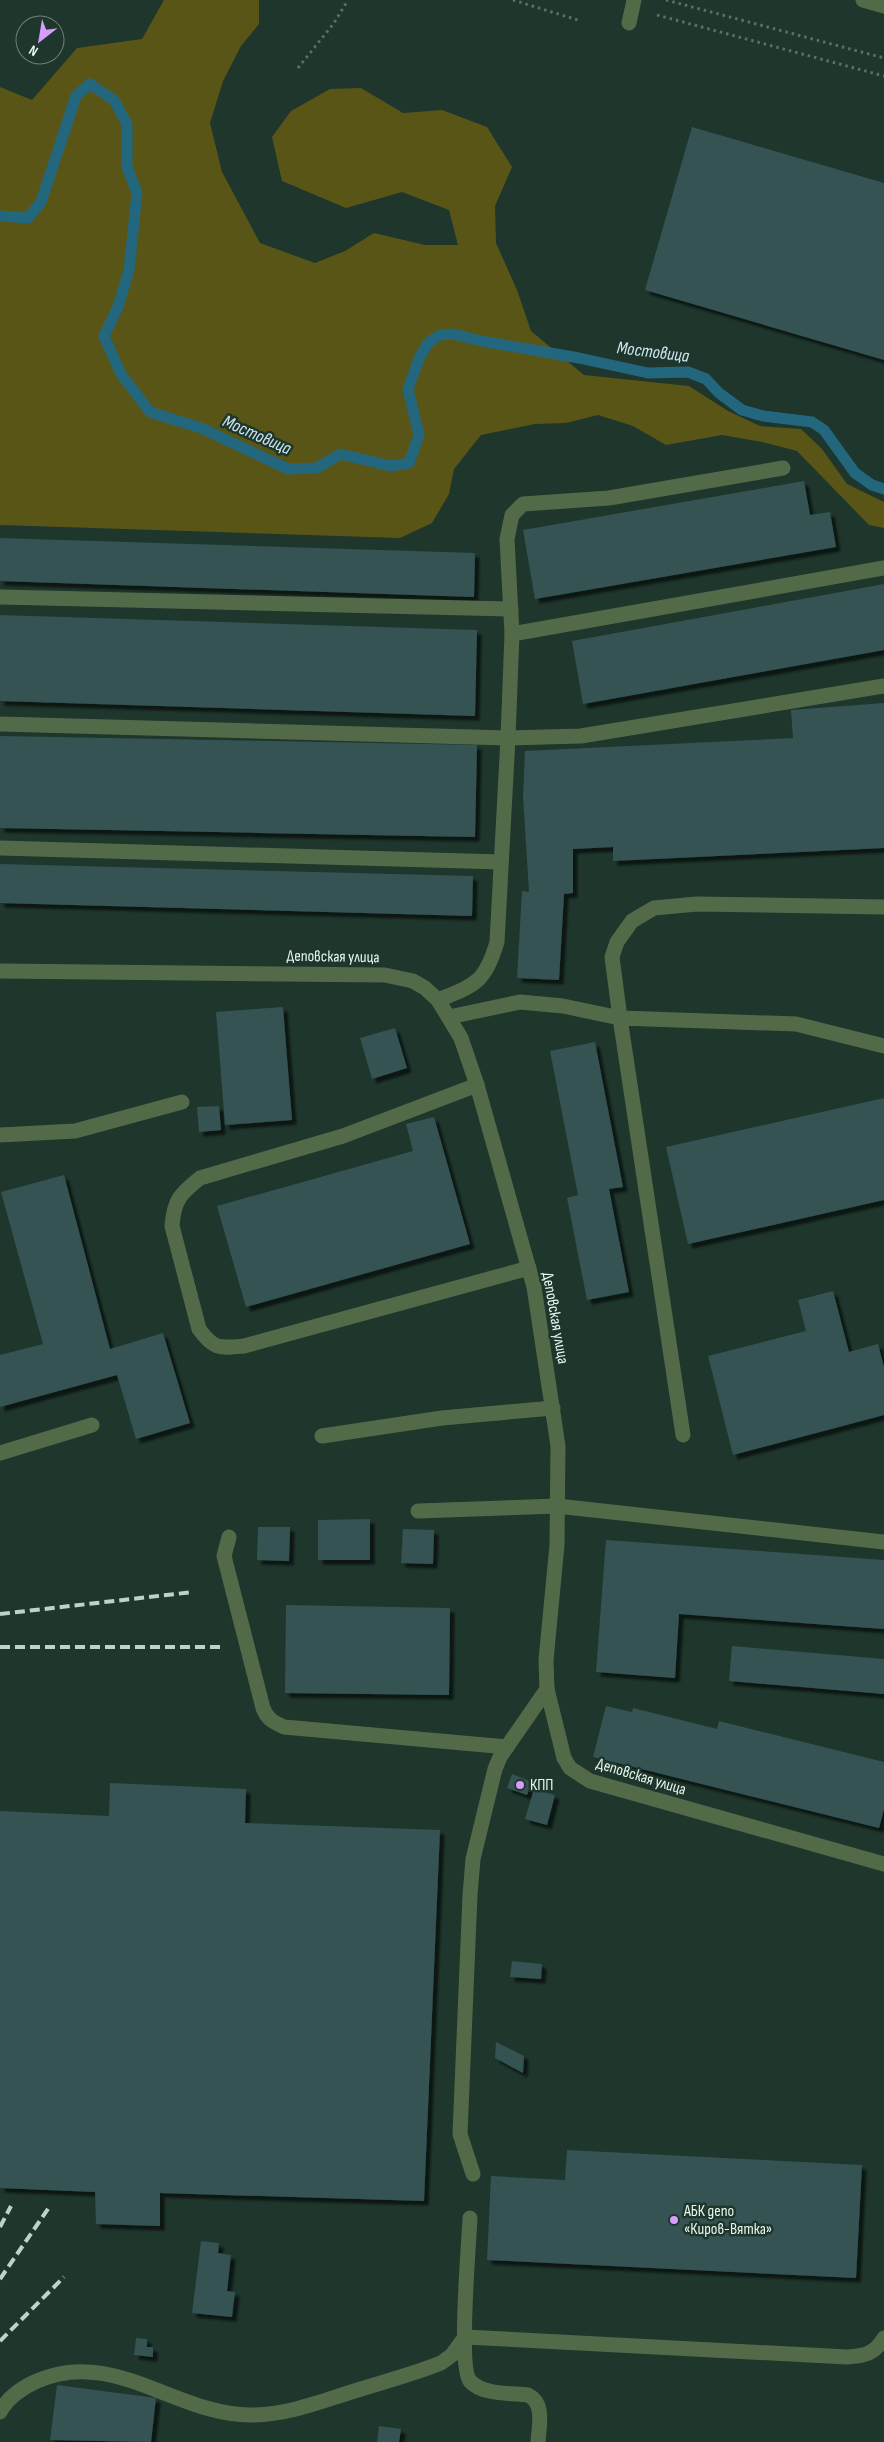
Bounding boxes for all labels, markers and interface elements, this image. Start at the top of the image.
north arrow [15,15,65,65]
text: N [26,42,41,60]
water label: Мостовица [616,337,691,367]
water label: Мостовица [219,411,295,460]
street label: Деповская улица [286,947,380,967]
street label: Деповская улица [538,1271,572,1365]
street label: Деповская улица [594,1754,688,1800]
place label: КПП [530,1776,553,1795]
marker: КПП [514,1779,526,1791]
place label: АБК депо «Киров-Вятка» [683,2202,772,2239]
marker: АБК депо «Киров-Вятка» [668,2214,680,2226]

